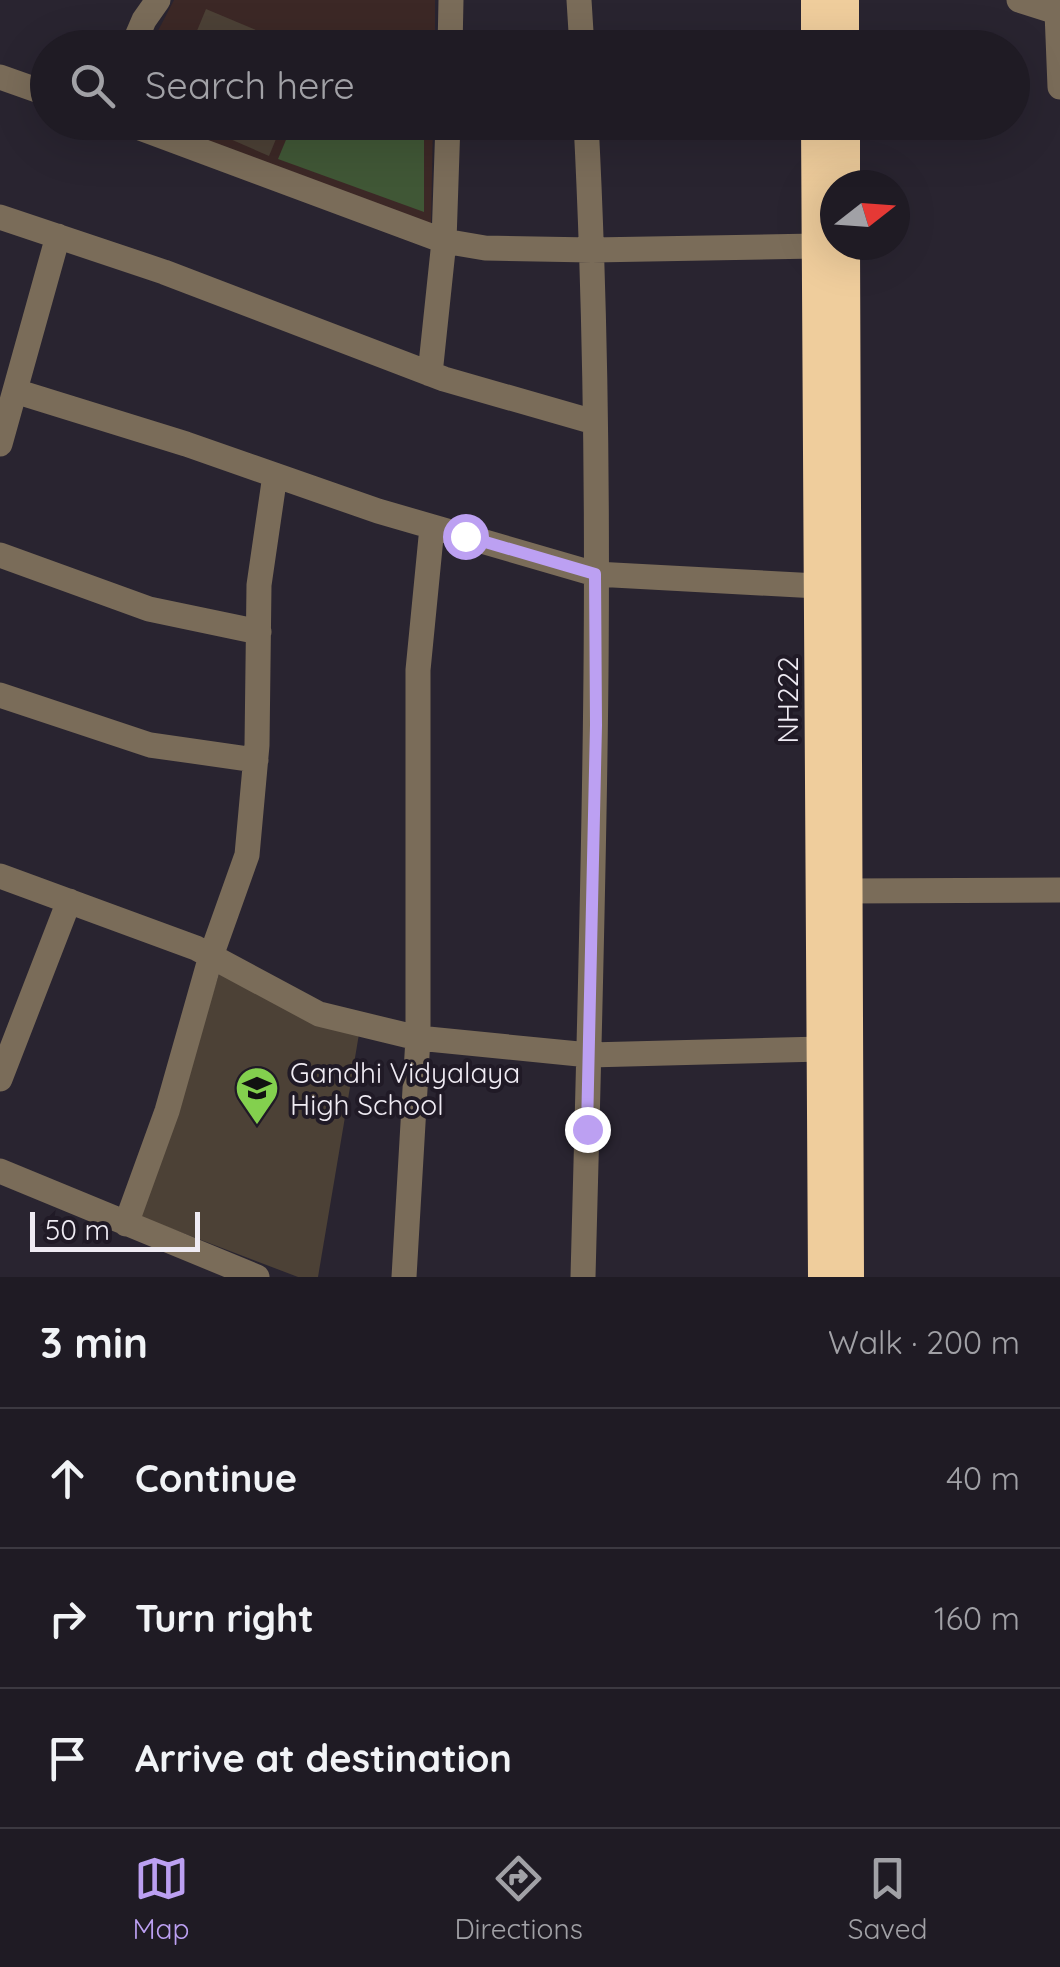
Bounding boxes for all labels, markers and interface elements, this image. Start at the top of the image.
search box [30,30,1030,140]
icon: search [65,58,120,113]
text: Search here [145,61,355,109]
north arrow [820,170,910,260]
route start [443,514,489,560]
street label: NH222 [770,656,805,744]
place label: Gandhi Vidyalaya High School [290,1055,520,1122]
school or university icon: Gandhi Vidyalaya High School [234,1065,280,1126]
route end [565,1107,611,1153]
scale bar [30,1207,200,1252]
text: 50 m [45,1212,110,1247]
text: 3 min [40,1316,148,1369]
text: Walk · 200 m [828,1322,1020,1362]
icon: ahead [40,1451,95,1506]
text: Continue [135,1454,297,1502]
text: 40 m [946,1458,1020,1498]
icon: right [40,1591,95,1646]
text: Turn right [135,1594,314,1642]
text: 160 m [934,1598,1020,1638]
icon: arrive [40,1731,95,1786]
text: Arrive at destination [135,1734,512,1782]
tab: Map [132,1851,190,1946]
tab: Directions [454,1851,583,1946]
tab: Saved [848,1851,928,1946]

